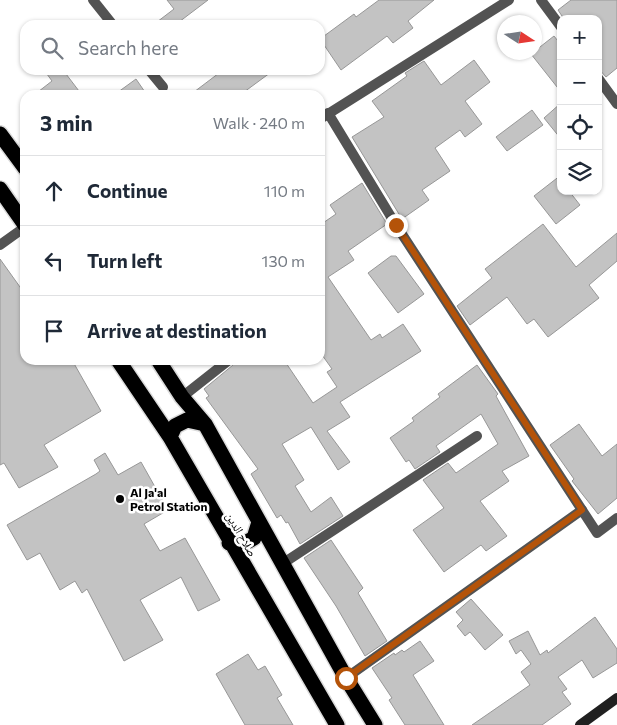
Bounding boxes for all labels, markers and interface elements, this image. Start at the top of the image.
north arrow [497,15,542,60]
map controls [557,15,602,195]
button: + [557,15,602,60]
search box [20,20,325,75]
icon: search [38,34,66,62]
text: Search here [78,36,178,59]
button: − [557,60,602,105]
button: locate [557,105,602,150]
text: 3 min [40,110,93,135]
text: Walk · 240 m [213,113,305,132]
button: layers [557,150,602,195]
icon: ahead [40,177,68,205]
text: Continue [87,179,167,202]
text: 110 m [264,181,305,200]
route end [385,214,408,237]
icon: left [40,247,68,275]
text: Turn left [87,249,162,272]
text: 130 m [262,251,305,270]
icon: arrive [40,317,68,345]
text: Arrive at destination [87,319,267,342]
place label: Al Ja'al Petrol Station [130,485,208,513]
marker: Al Ja'al Petrol Station [114,493,126,505]
street label: صلاح الدين [223,509,260,559]
route start [335,667,358,690]

